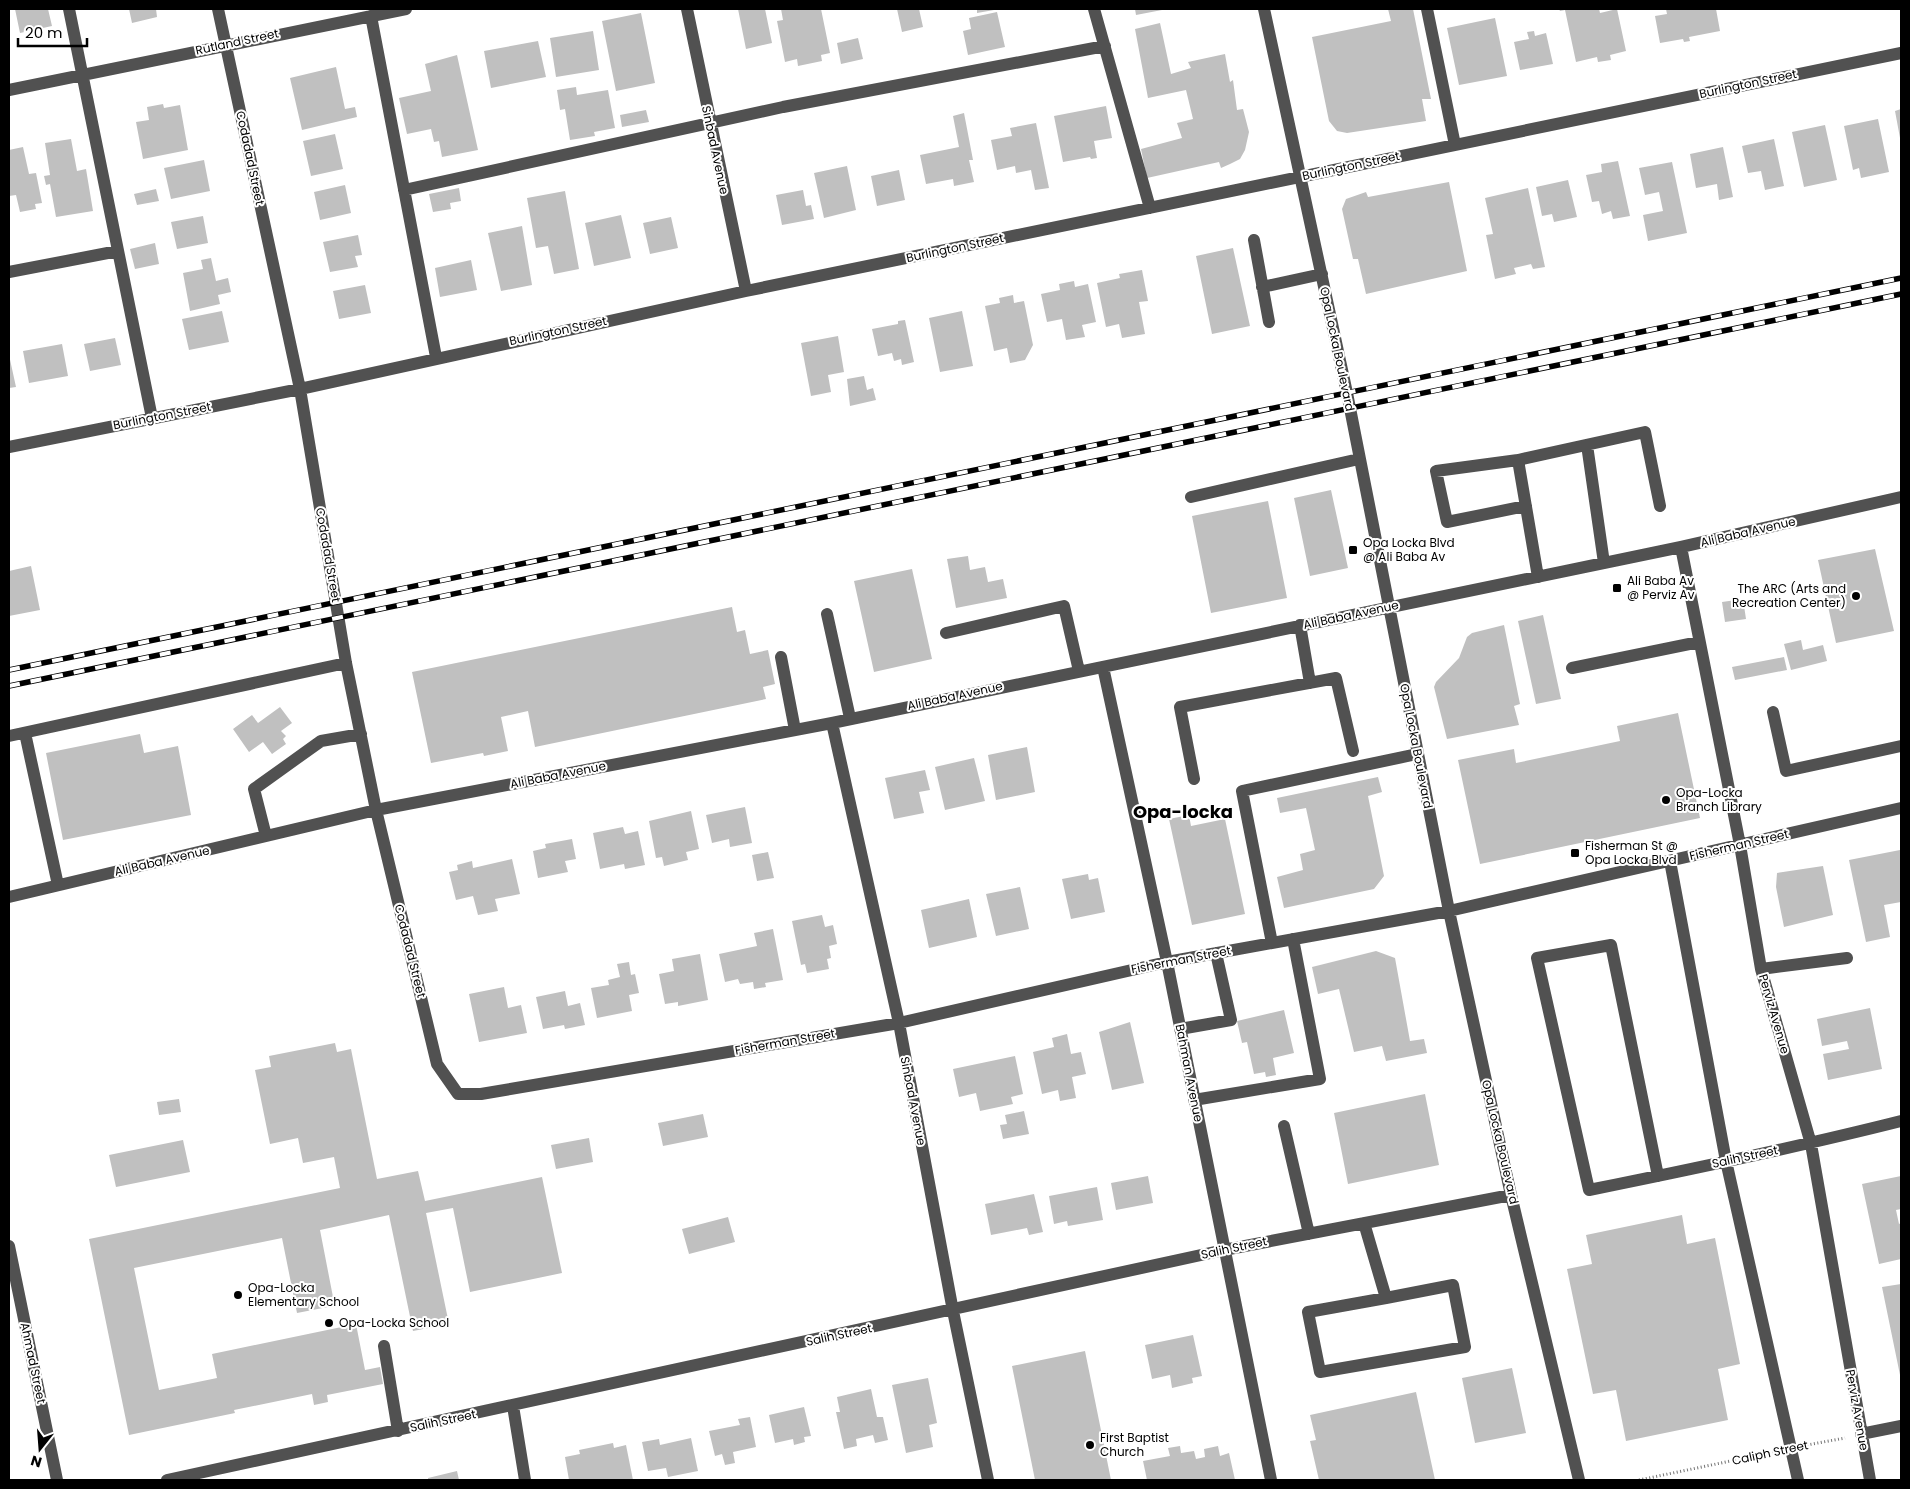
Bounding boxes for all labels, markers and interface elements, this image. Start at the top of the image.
scale bar [18,15,86,47]
text: 20 m [25,22,63,43]
street label: Rutland Street [194,24,280,59]
street label: Burlington Street [1698,65,1798,102]
street label: Sinbad Avenue [698,104,733,196]
street label: Codadad Street [232,109,269,207]
street label: Burlington Street [1301,147,1401,184]
street label: Burlington Street [905,229,1005,266]
street label: Opa Locka Boulevard [1316,285,1359,413]
street label: Burlington Street [508,312,608,349]
street label: Burlington Street [112,398,212,433]
street label: Codadad Street [312,506,345,604]
street label: Ali Baba Avenue [1699,512,1797,551]
place label: Opa Locka Blvd @ Ali Baba Av [1363,534,1455,565]
marker: Opa Locka Blvd @ Ali Baba Av [1347,544,1359,556]
place label: Ali Baba Av @ Perviz Av [1627,572,1695,603]
place label: The ARC (Arts and Recreation Center) [1732,580,1846,611]
marker: Ali Baba Av @ Perviz Av [1611,582,1623,594]
marker: The ARC (Arts and Recreation Center) [1850,590,1862,602]
street label: Ali Baba Avenue [1302,596,1400,633]
street label: Ali Baba Avenue [906,677,1004,714]
street label: Opa Locka Boulevard [1396,682,1437,810]
street label: Ali Baba Avenue [509,757,607,792]
place label: Opa-Locka Branch Library [1676,784,1762,815]
marker: Opa-Locka Branch Library [1660,794,1672,806]
district label: Opa-locka [1133,799,1233,824]
street label: Fisherman Street [1688,825,1790,864]
place label: Fisherman St @ Opa Locka Blvd [1585,837,1678,868]
street label: Ali Baba Avenue [113,841,211,880]
marker: Fisherman St @ Opa Locka Blvd [1569,847,1581,859]
street label: Codadad Street [391,902,430,999]
street label: Fisherman Street [1130,941,1232,978]
street label: Perviz Avenue [1755,972,1794,1056]
street label: Bahman Avenue [1172,1022,1207,1123]
street label: Fisherman Street [734,1024,836,1059]
street label: Sinbad Avenue [897,1055,930,1147]
street label: Opa Locka Boulevard [1478,1078,1523,1206]
street label: Salih Street [1710,1141,1779,1172]
street label: Salih Street [1199,1232,1268,1263]
place label: Opa-Locka Elementary School [248,1279,359,1310]
marker: Opa-Locka Elementary School [232,1289,244,1301]
place label: Opa-Locka School [339,1314,449,1331]
marker: Opa-Locka School [323,1317,335,1329]
street label: Salih Street [804,1319,873,1350]
street label: Ahmad Street [17,1321,50,1405]
street label: Perviz Avenue [1842,1368,1873,1452]
street label: Salih Street [408,1405,477,1436]
north arrow [15,1424,65,1474]
place label: First Baptist Church [1100,1429,1169,1460]
street label: Caliph Street [1730,1436,1810,1469]
marker: First Baptist Church [1084,1439,1096,1451]
text: N [28,1450,44,1473]

